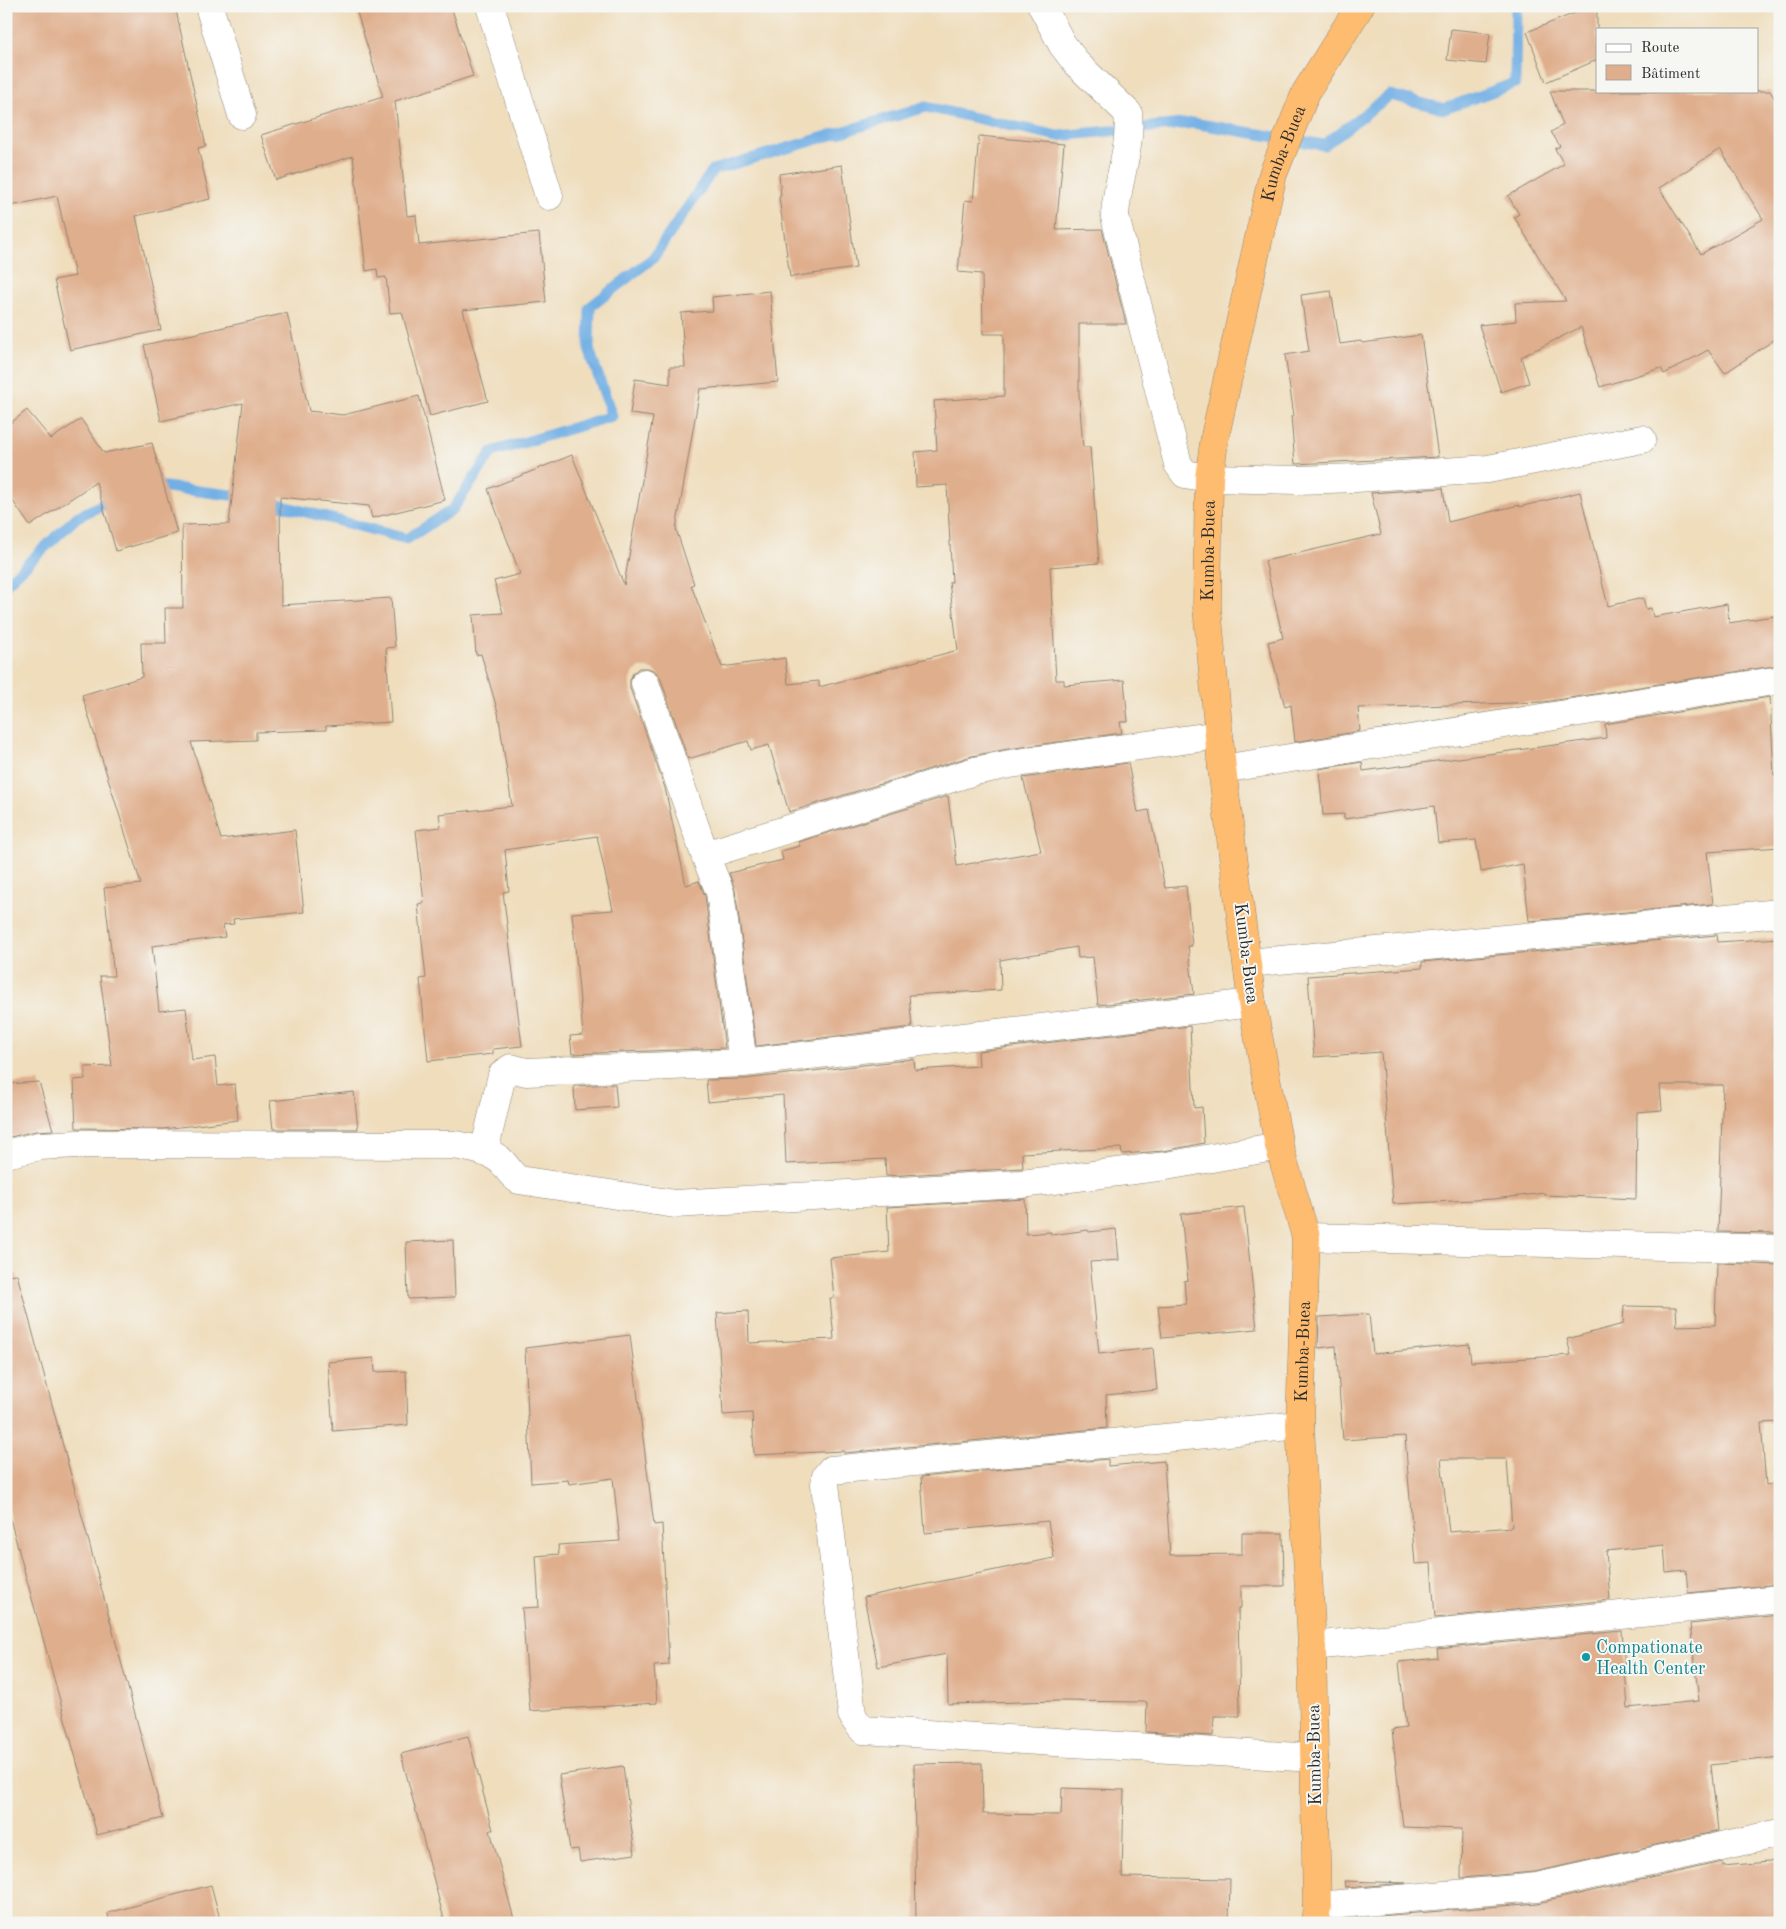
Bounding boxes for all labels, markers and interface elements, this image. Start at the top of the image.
legend [1596,28,1758,92]
text: Route [1641,41,1679,56]
text: Bâtiment [1641,67,1700,82]
street label: Kumba-Buea [1259,103,1310,204]
street label: Kumba-Buea [1199,500,1219,602]
street label: Kumba-Buea [1231,902,1261,1005]
street label: Kumba-Buea [1293,1300,1314,1403]
place label: Compationate Health Center [1596,1639,1706,1678]
marker: Compationate Health Center [1580,1651,1592,1663]
street label: Kumba-Buea [1305,1704,1325,1806]

